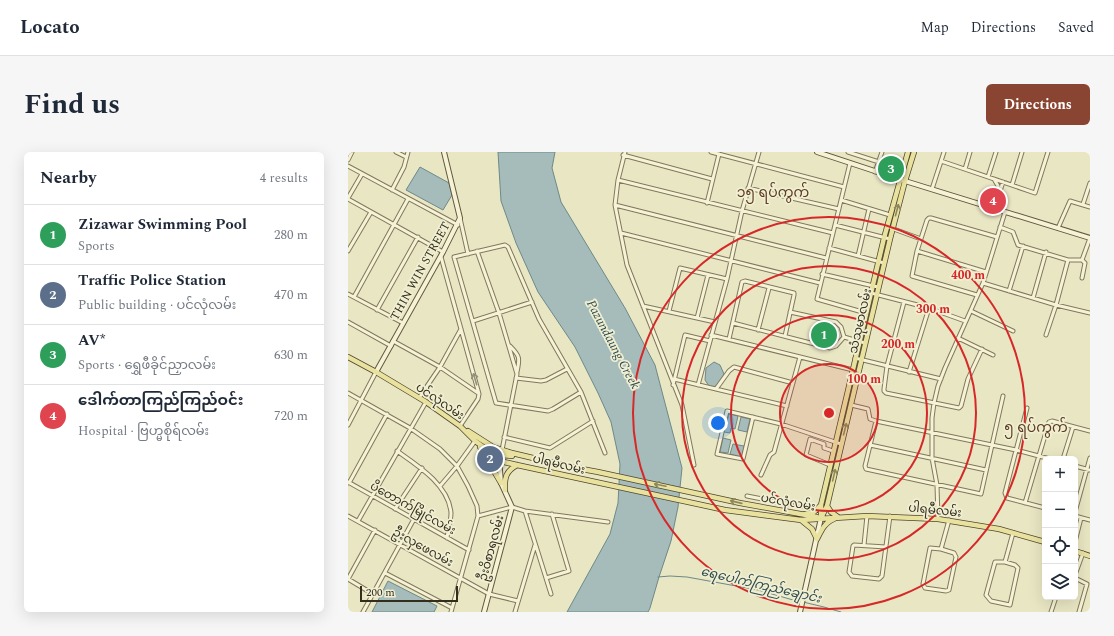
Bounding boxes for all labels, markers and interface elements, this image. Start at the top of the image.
text: Locato [20,13,80,42]
text: Map [921,17,949,38]
text: Directions [971,17,1036,38]
text: Saved [1058,17,1094,38]
text: Find us [24,83,120,126]
button: Directions [986,84,1090,125]
pin: 3 [878,154,904,184]
text: Nearby [40,165,96,191]
text: 4 results [260,168,308,188]
district label: ၁၅ ရပ်ကွက် [737,182,809,204]
pin: 4 [980,186,1006,216]
one-way arrow [894,204,901,217]
text: Zizawar Swimming Pool [78,213,247,236]
street label: THIN WIN STREET [385,218,455,324]
text: 1 [49,225,57,245]
text: 280 m [274,225,308,245]
text: Sports [78,236,115,256]
text: 400 m [951,266,985,285]
text: Traffic Police Station [78,269,226,292]
text: 2 [49,285,57,305]
text: 470 m [274,285,308,305]
street label: သံသုမာလမ်း [844,287,877,356]
text: Public building · ပင်လုံလမ်း [78,295,236,315]
water label: Pazundaung Creek [581,296,645,393]
text: 300 m [916,300,950,319]
pin: 1 [811,320,837,350]
text: AV* [78,329,106,352]
text: 200 m [881,335,915,354]
text: 3 [49,345,57,365]
text: 630 m [274,345,308,365]
text: Sports · ရွှေဖီခိုင်ညှာလမ်း [78,355,216,375]
text: 100 m [847,370,881,389]
one-way arrow [471,373,478,386]
street label: ပင်လုံလမ်း [412,378,468,425]
text: ဒေါက်တာကြည်ကြည်ဝင်း [78,389,244,412]
text: 4 [49,406,57,426]
text: 720 m [274,406,308,426]
centre of rings [822,406,836,420]
your location [708,413,728,433]
district label: ၅ ရပ်ကွက် [1004,417,1068,439]
text: Hospital · ဗြဟ္မစိုရ်လမ်း [78,421,209,441]
one-way arrow [842,423,849,436]
pin: 2 [477,444,503,474]
street label: ပါရမီလမ်း [531,449,587,480]
map controls [1042,456,1078,600]
button: + [1042,456,1078,492]
one-way arrow [831,469,839,482]
street label: ပိတောက်မြိုင်လမ်း [366,477,459,540]
one-way arrow [654,481,667,489]
street label: ပင်လုံလမ်း [759,488,817,517]
button: − [1042,492,1078,528]
one-way arrow [730,498,743,506]
street label: ပါရမီလမ်း [907,498,963,523]
street label: ဦးဝိစာရလမ်း [474,513,509,583]
street label: ဦးလှဖေလမ်း [389,523,457,572]
button: locate [1042,528,1078,564]
water label: ရေပေါက်ကြည်ချောင်း [698,561,824,610]
button: layers [1042,564,1078,600]
scale bar [360,584,458,603]
text: 200 m [366,584,395,601]

